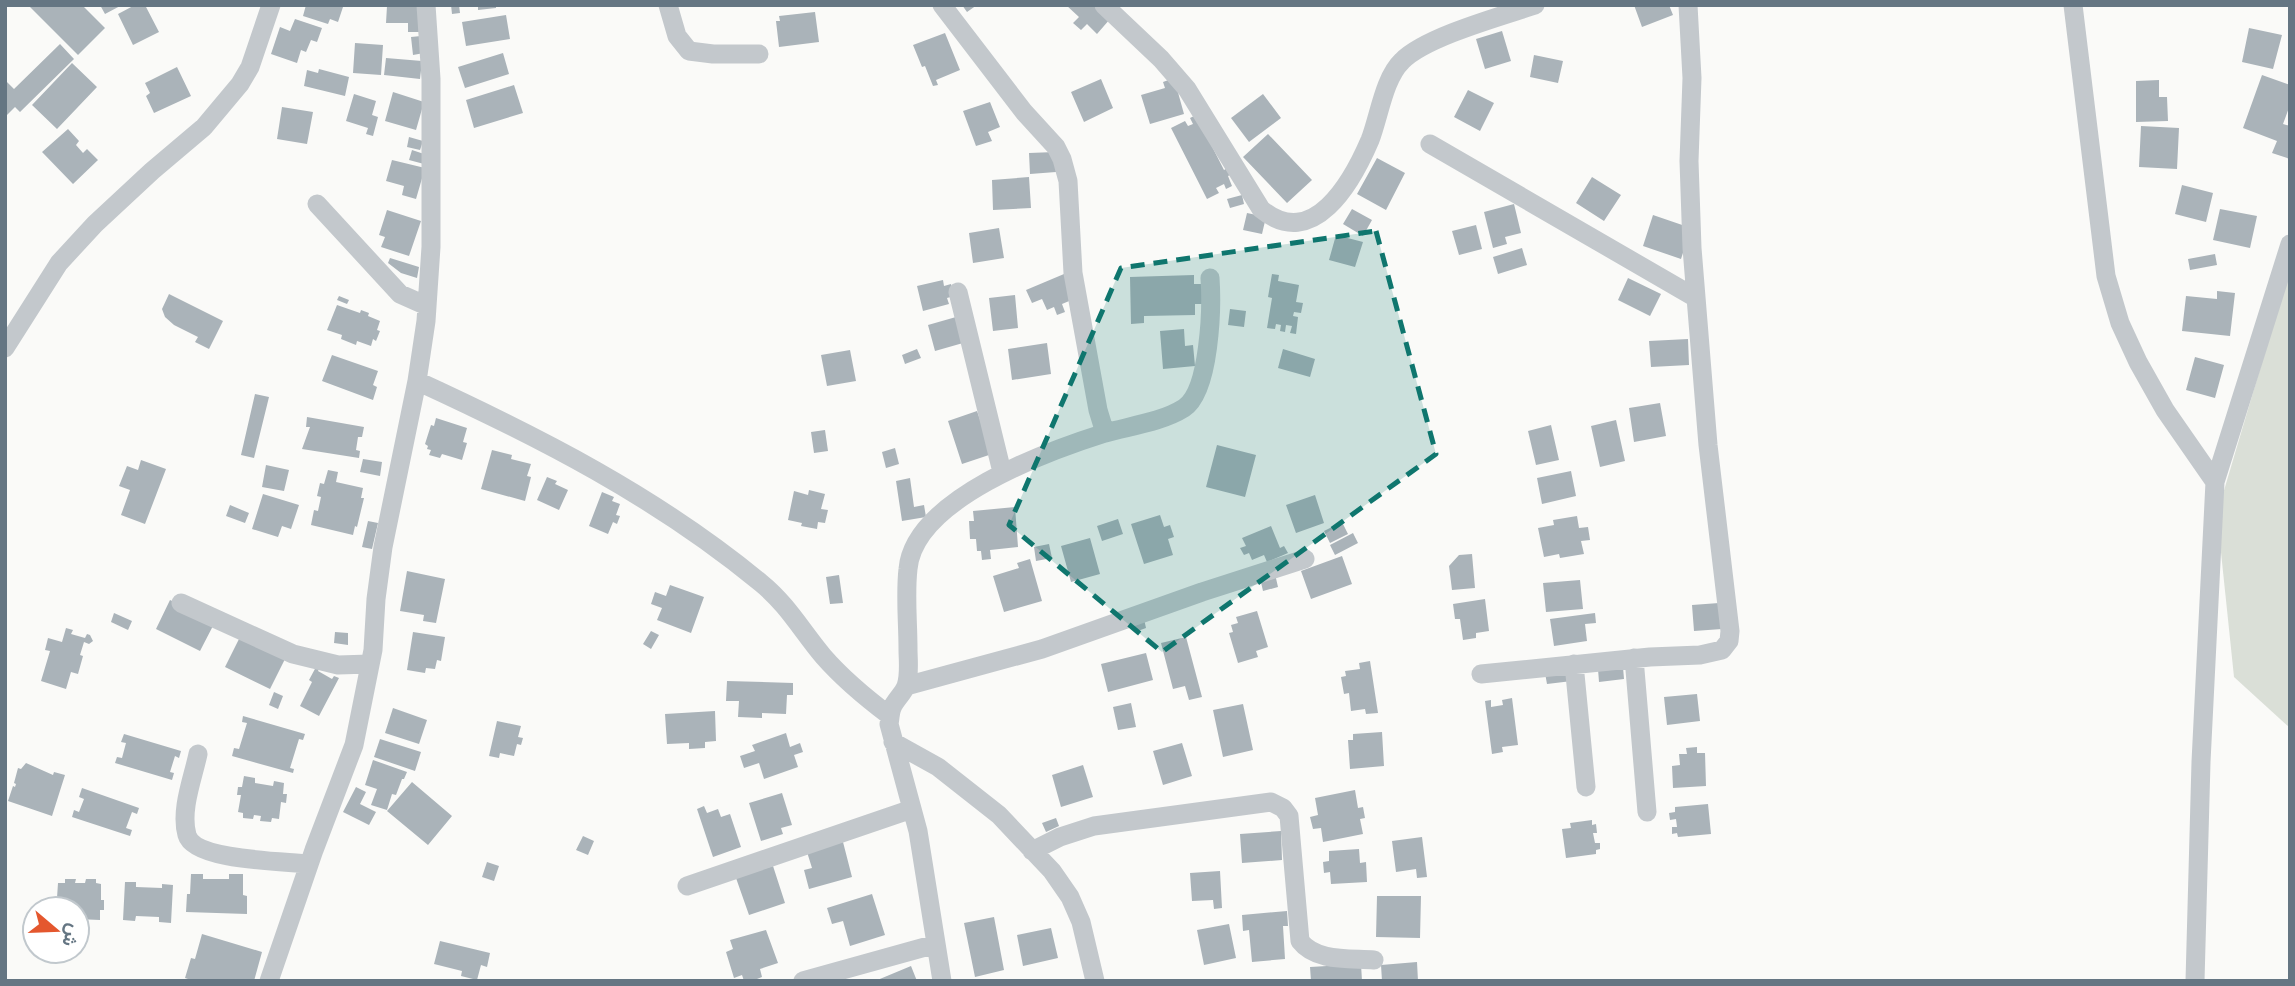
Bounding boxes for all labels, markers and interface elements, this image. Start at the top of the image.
north arrow [21,895,91,965]
text: ش [56,921,88,951]

